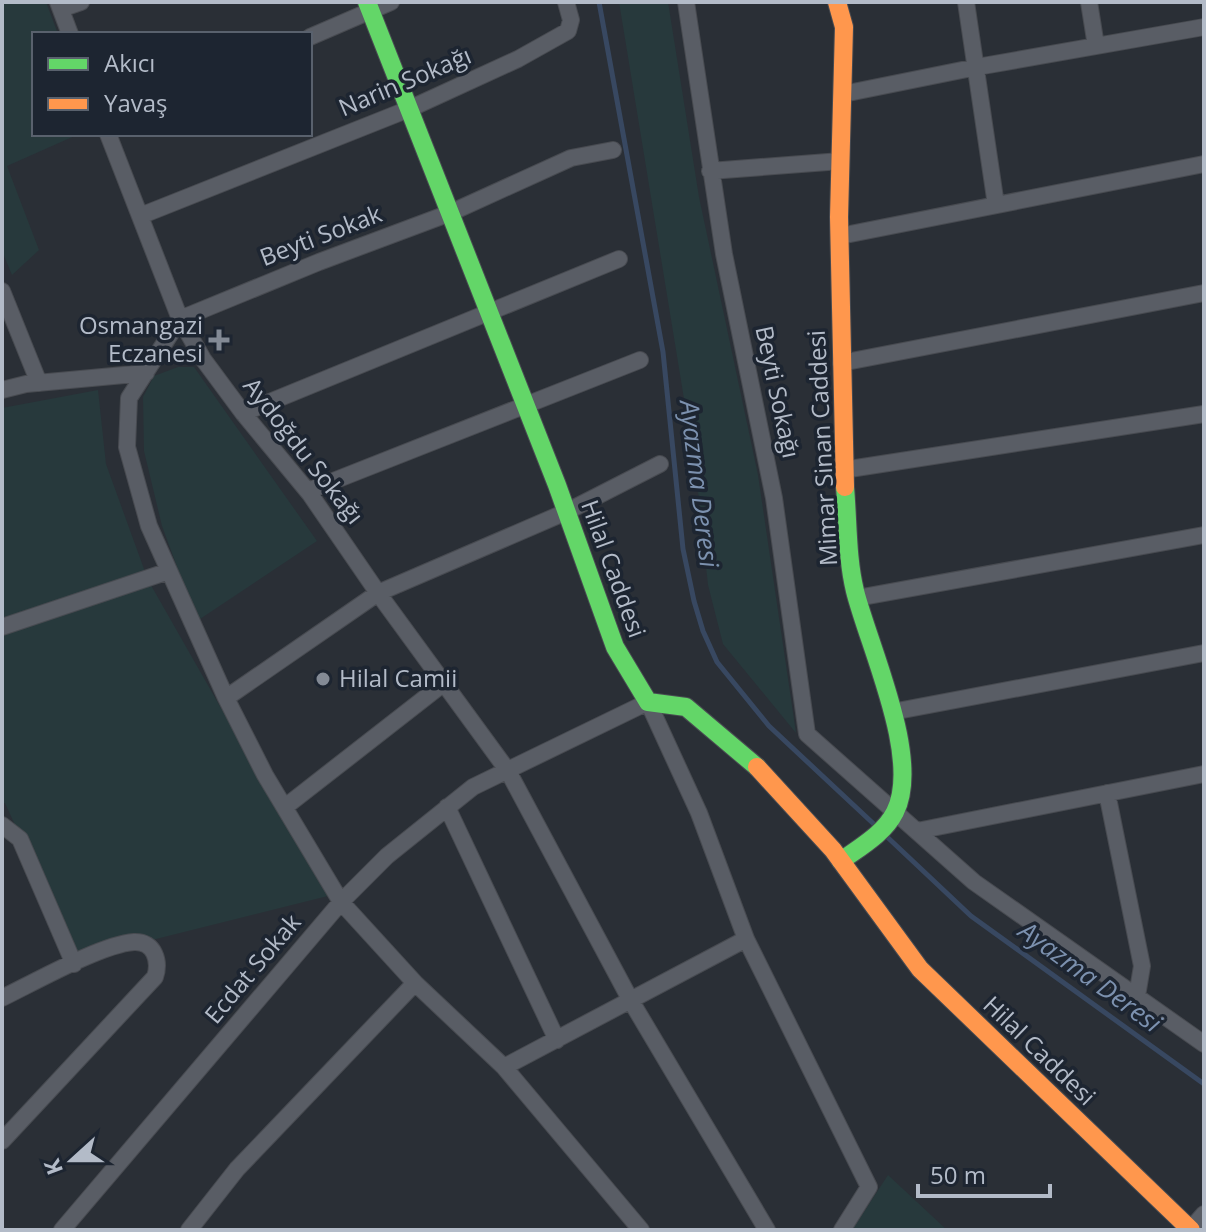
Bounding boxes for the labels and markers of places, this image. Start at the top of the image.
place label: Osmangazi Eczanesi [79,308,203,369]
marker: Osmangazi Eczanesi [210,331,228,349]
place label: Hilal Camii [339,661,457,694]
marker: Hilal Camii [314,670,332,688]

